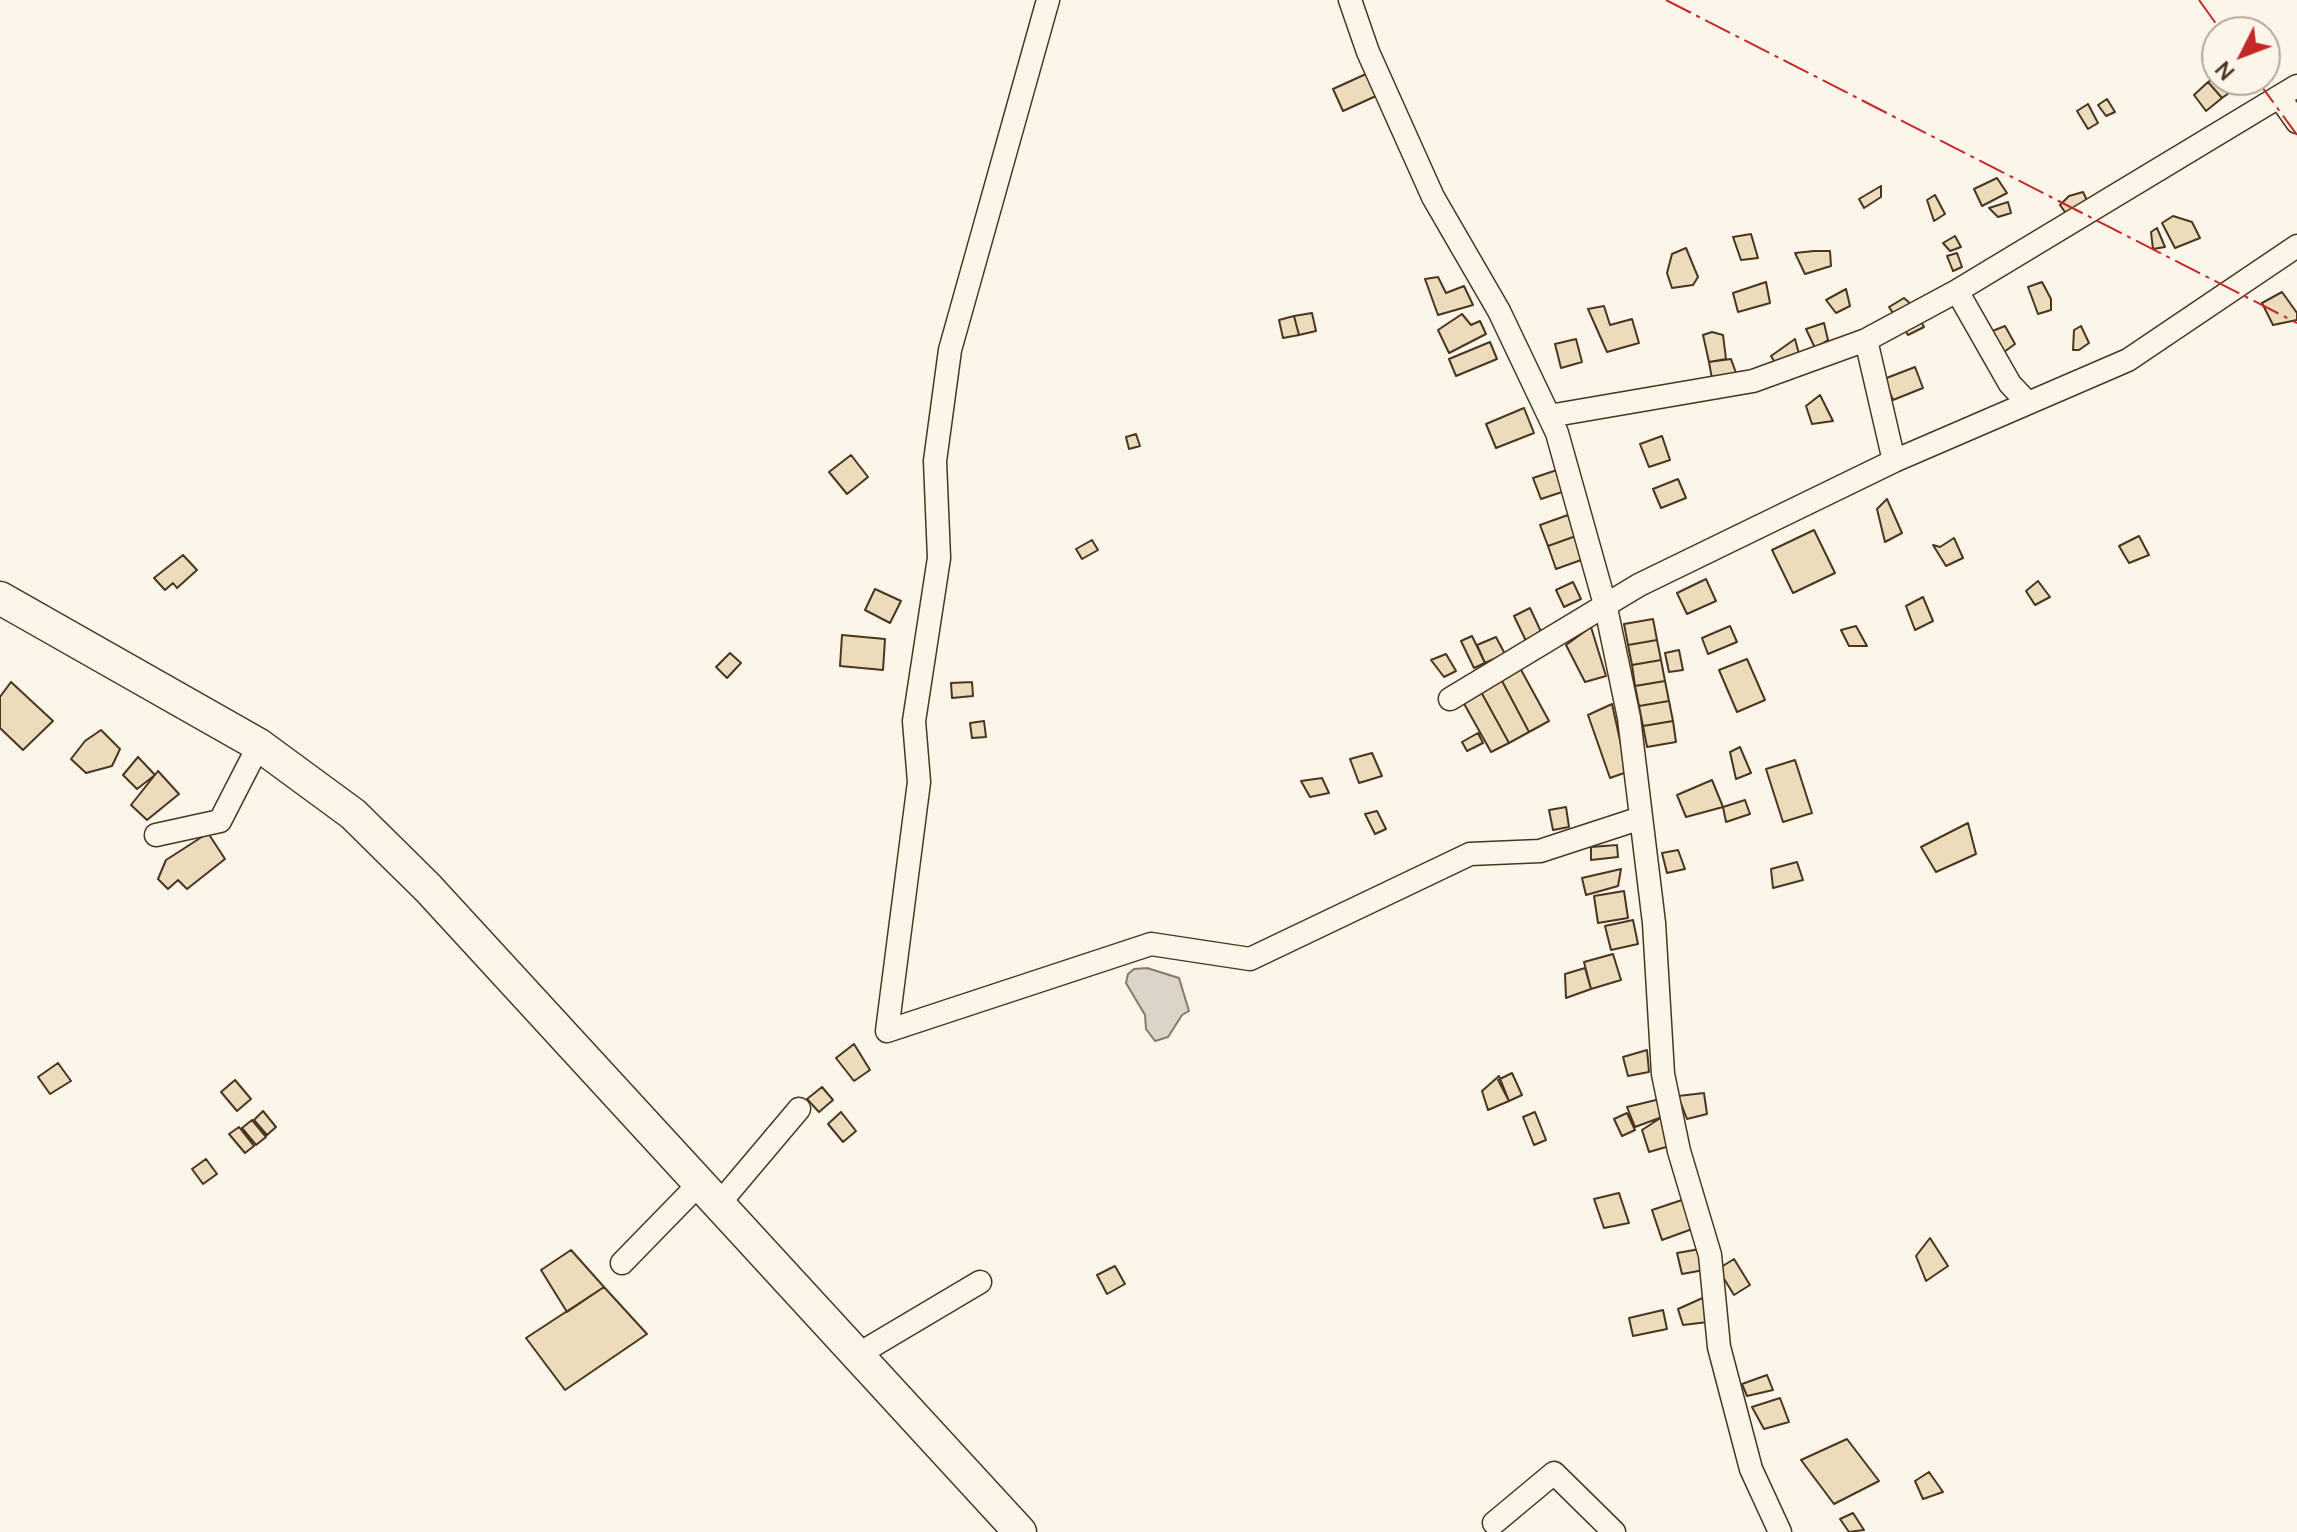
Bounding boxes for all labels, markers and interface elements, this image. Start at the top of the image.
north arrow [2201,16,2281,96]
text: N [2208,55,2241,87]

